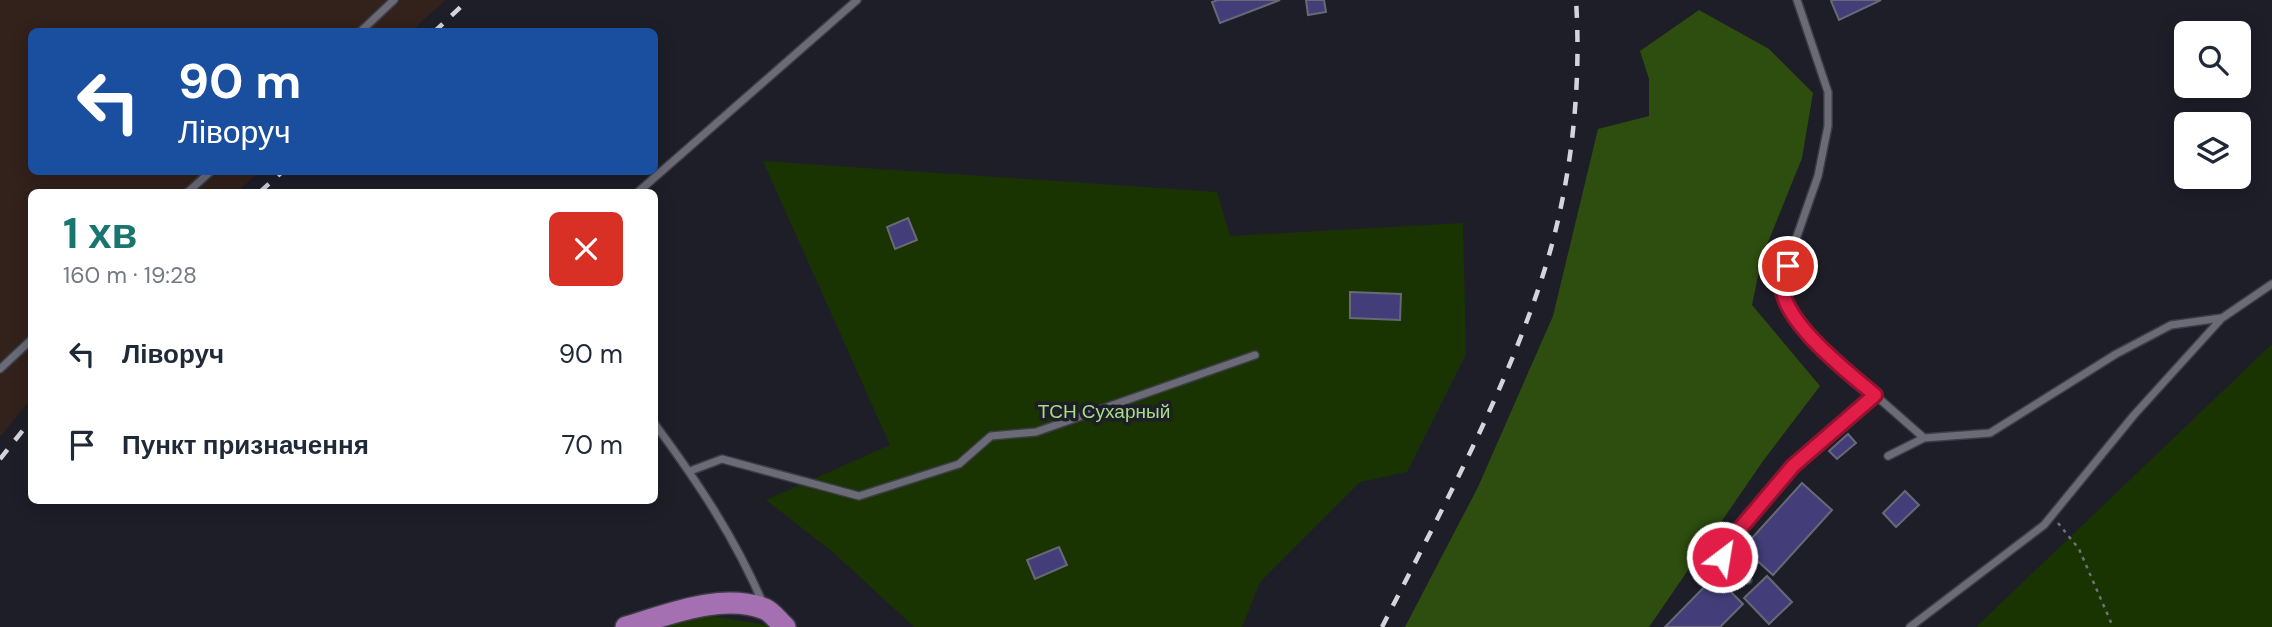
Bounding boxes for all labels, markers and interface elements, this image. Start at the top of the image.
map controls [2174,21,2251,189]
button: search [2174,21,2251,98]
text: 90 m [178,49,301,113]
icon: left [63,56,154,147]
text: Ліворуч [178,111,291,153]
button: layers [2174,112,2251,189]
text: 1 хв [63,206,137,261]
button: close [549,212,623,286]
pin [1758,236,1818,296]
icon: arrive [1769,247,1807,285]
text: 160 m · 19:28 [63,260,197,290]
icon: left [63,335,101,373]
text: Ліворуч [122,337,224,371]
text: 90 m [559,337,623,371]
park label: ТСН Сухарный [1038,399,1170,424]
icon: arrive [63,426,101,464]
text: Пункт призначення [122,428,369,462]
text: 70 m [562,428,623,462]
position arrow [1685,520,1759,594]

